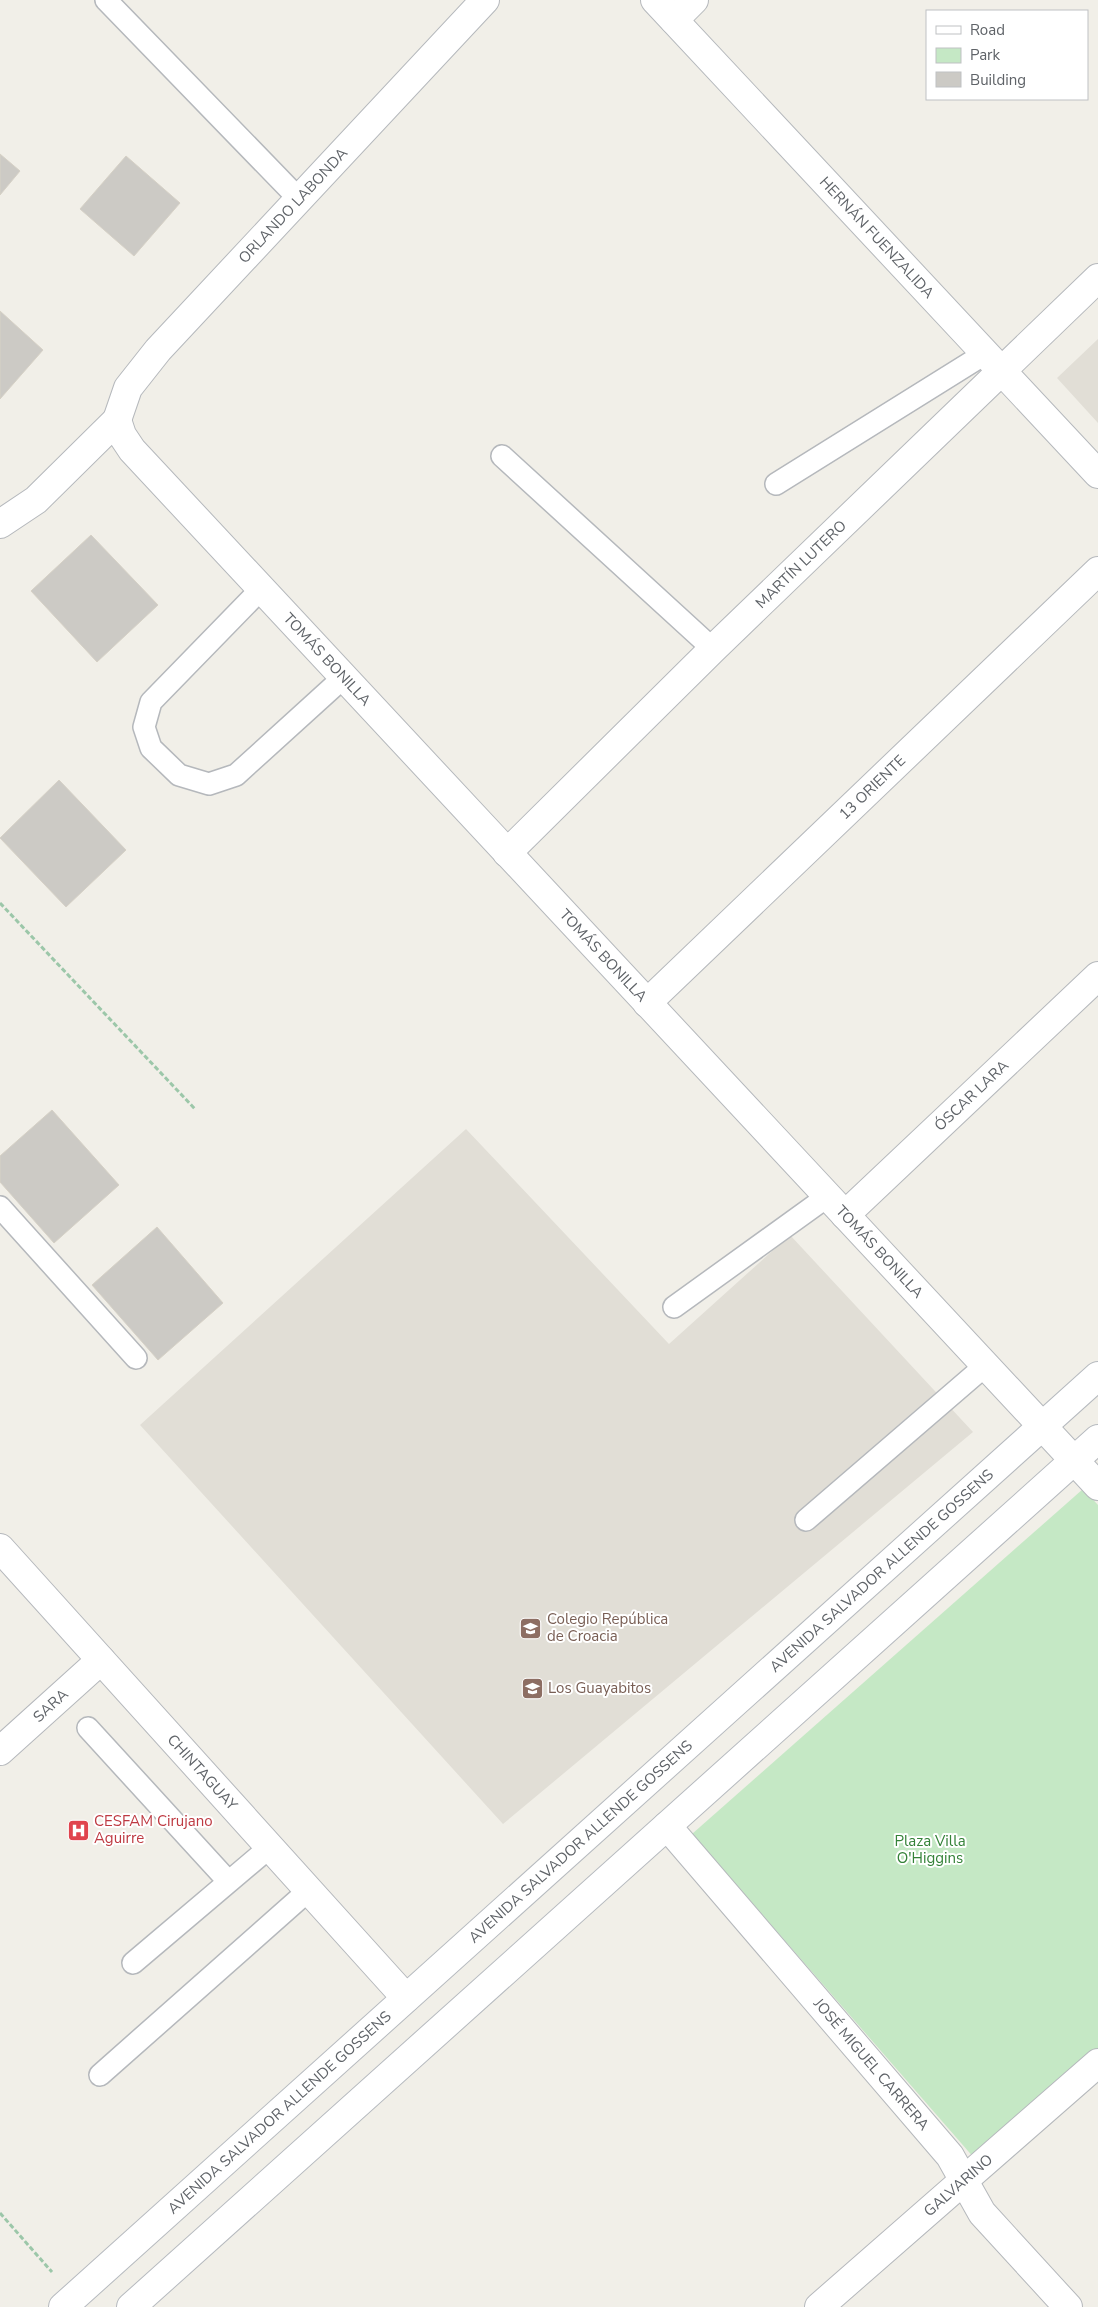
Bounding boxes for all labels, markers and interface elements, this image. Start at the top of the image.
legend [926,10,1088,100]
text: Road [970,20,1005,40]
text: Park [970,45,1000,65]
text: Building [970,70,1026,90]
street label: ORLANDO LABONDA [234,143,352,268]
street label: HERNÁN FUENZALIDA [815,172,939,303]
street label: MARTÍN LUTERO [751,516,851,613]
street label: TOMÁS BONILLA [279,609,375,710]
street label: 13 ORIENTE [835,751,910,824]
street label: TOMÁS BONILLA [555,905,652,1006]
street label: ÓSCAR LARA [929,1056,1013,1135]
street label: TOMÁS BONILLA [831,1201,928,1303]
street label: AVENIDA SALVADOR ALLENDE GOSSENS [765,1465,998,1677]
place label: Colegio República de Croacia [547,1609,668,1646]
school or university icon: Colegio República de Croacia [519,1616,543,1640]
school or university icon: Los Guayabitos [520,1676,544,1700]
place label: Los Guayabitos [548,1678,651,1698]
street label: SARA [29,1684,72,1727]
street label: CHINTAGUAY [163,1730,243,1815]
street label: AVENIDA SALVADOR ALLENDE GOSSENS [464,1736,697,1947]
place label: CESFAM Cirujano Aguirre [94,1811,213,1848]
hospital icon: CESFAM Cirujano Aguirre [66,1818,90,1842]
park label: Plaza Villa O'Higgins [894,1831,966,1868]
street label: JOSÉ MIGUEL CARRERA [809,1993,934,2135]
street label: AVENIDA SALVADOR ALLENDE GOSSENS [163,2006,396,2218]
street label: GALVARINO [919,2150,997,2221]

